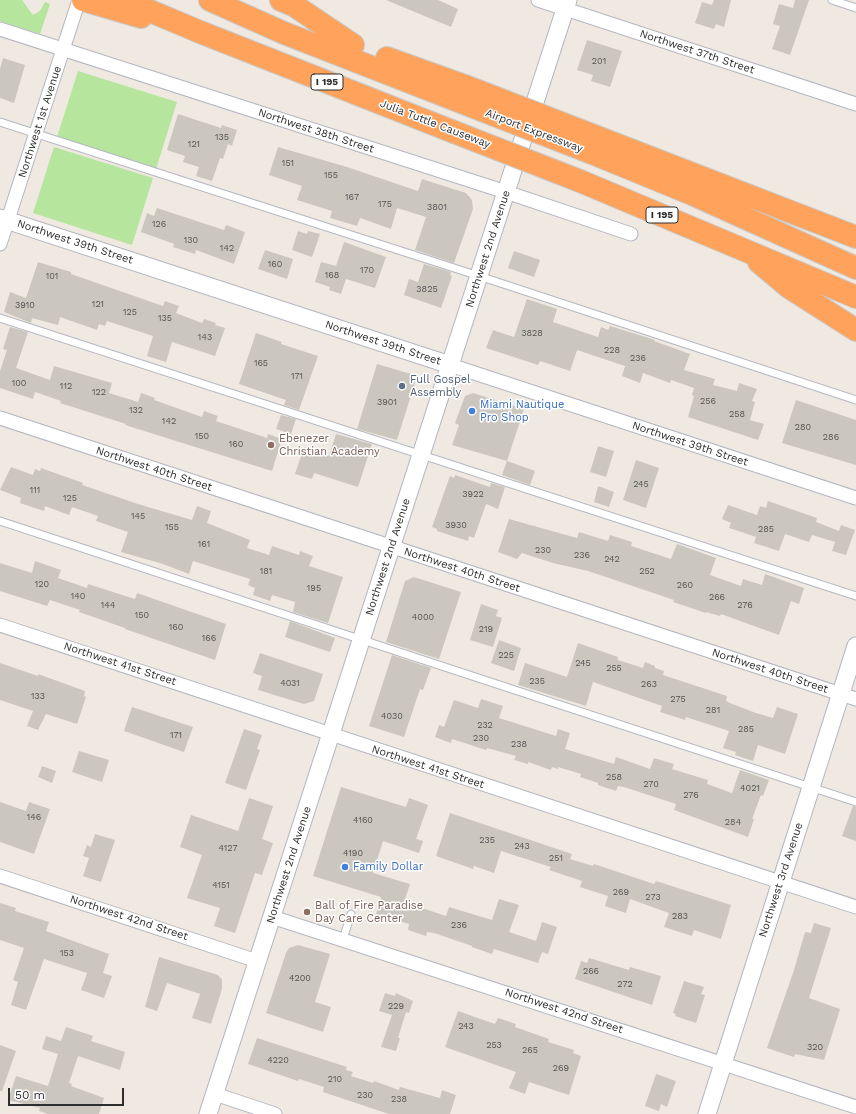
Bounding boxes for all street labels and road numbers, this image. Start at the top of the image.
street label: Northwest 37th Street [638,27,756,77]
street label: Northwest 1st Avenue [16,64,64,180]
road number: I 195 [311,74,343,90]
street label: Julia Tuttle Causeway [378,97,492,151]
street label: Northwest 38th Street [256,106,376,156]
street label: Airport Expressway [484,106,584,156]
street label: Northwest 2nd Avenue [463,189,513,309]
road number: I 195 [646,207,678,223]
street label: Northwest 39th Street [15,217,135,267]
street label: Northwest 39th Street [323,318,443,368]
street label: Northwest 39th Street [630,419,750,469]
street label: Northwest 40th Street [94,444,214,494]
street label: Northwest 2nd Avenue [363,497,413,617]
street label: Northwest 40th Street [402,545,522,595]
street label: Northwest 41st Street [62,640,178,688]
street label: Northwest 40th Street [710,646,830,696]
street label: Northwest 41st Street [370,743,486,791]
street label: Northwest 2nd Avenue [264,805,314,925]
street label: Northwest 3rd Avenue [756,821,806,939]
street label: Northwest 42nd Street [68,893,190,943]
street label: Northwest 42nd Street [503,986,625,1036]

